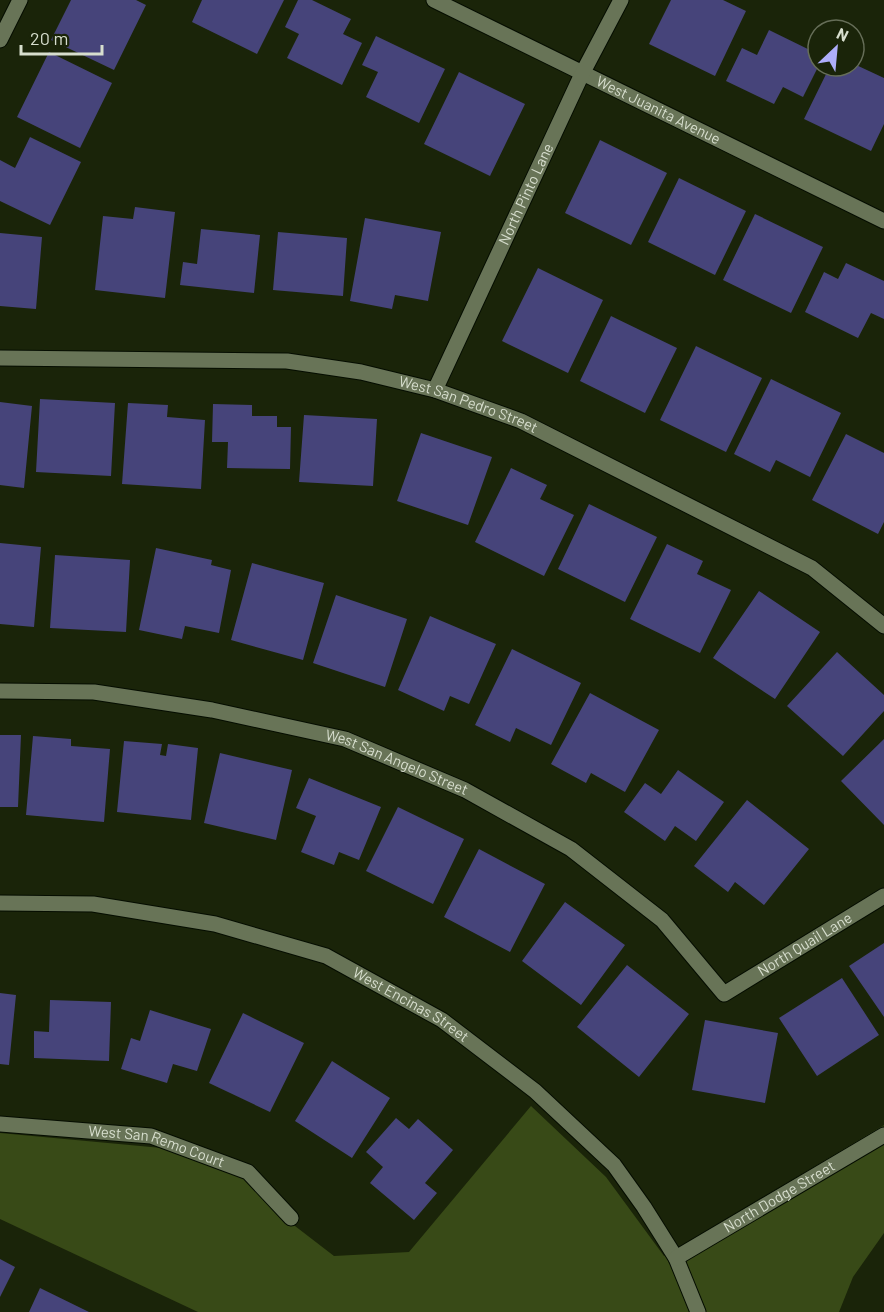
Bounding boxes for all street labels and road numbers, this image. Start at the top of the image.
street label: West Juanita Avenue [594,71,724,147]
street label: North Pinto Lane [494,140,557,247]
street label: West San Pedro Street [397,372,541,436]
street label: West San Angelo Street [324,725,471,798]
street label: North Quail Lane [754,908,855,979]
street label: West Encinas Street [350,963,473,1045]
street label: West San Remo Court [88,1121,227,1171]
street label: North Dodge Street [720,1156,838,1236]

